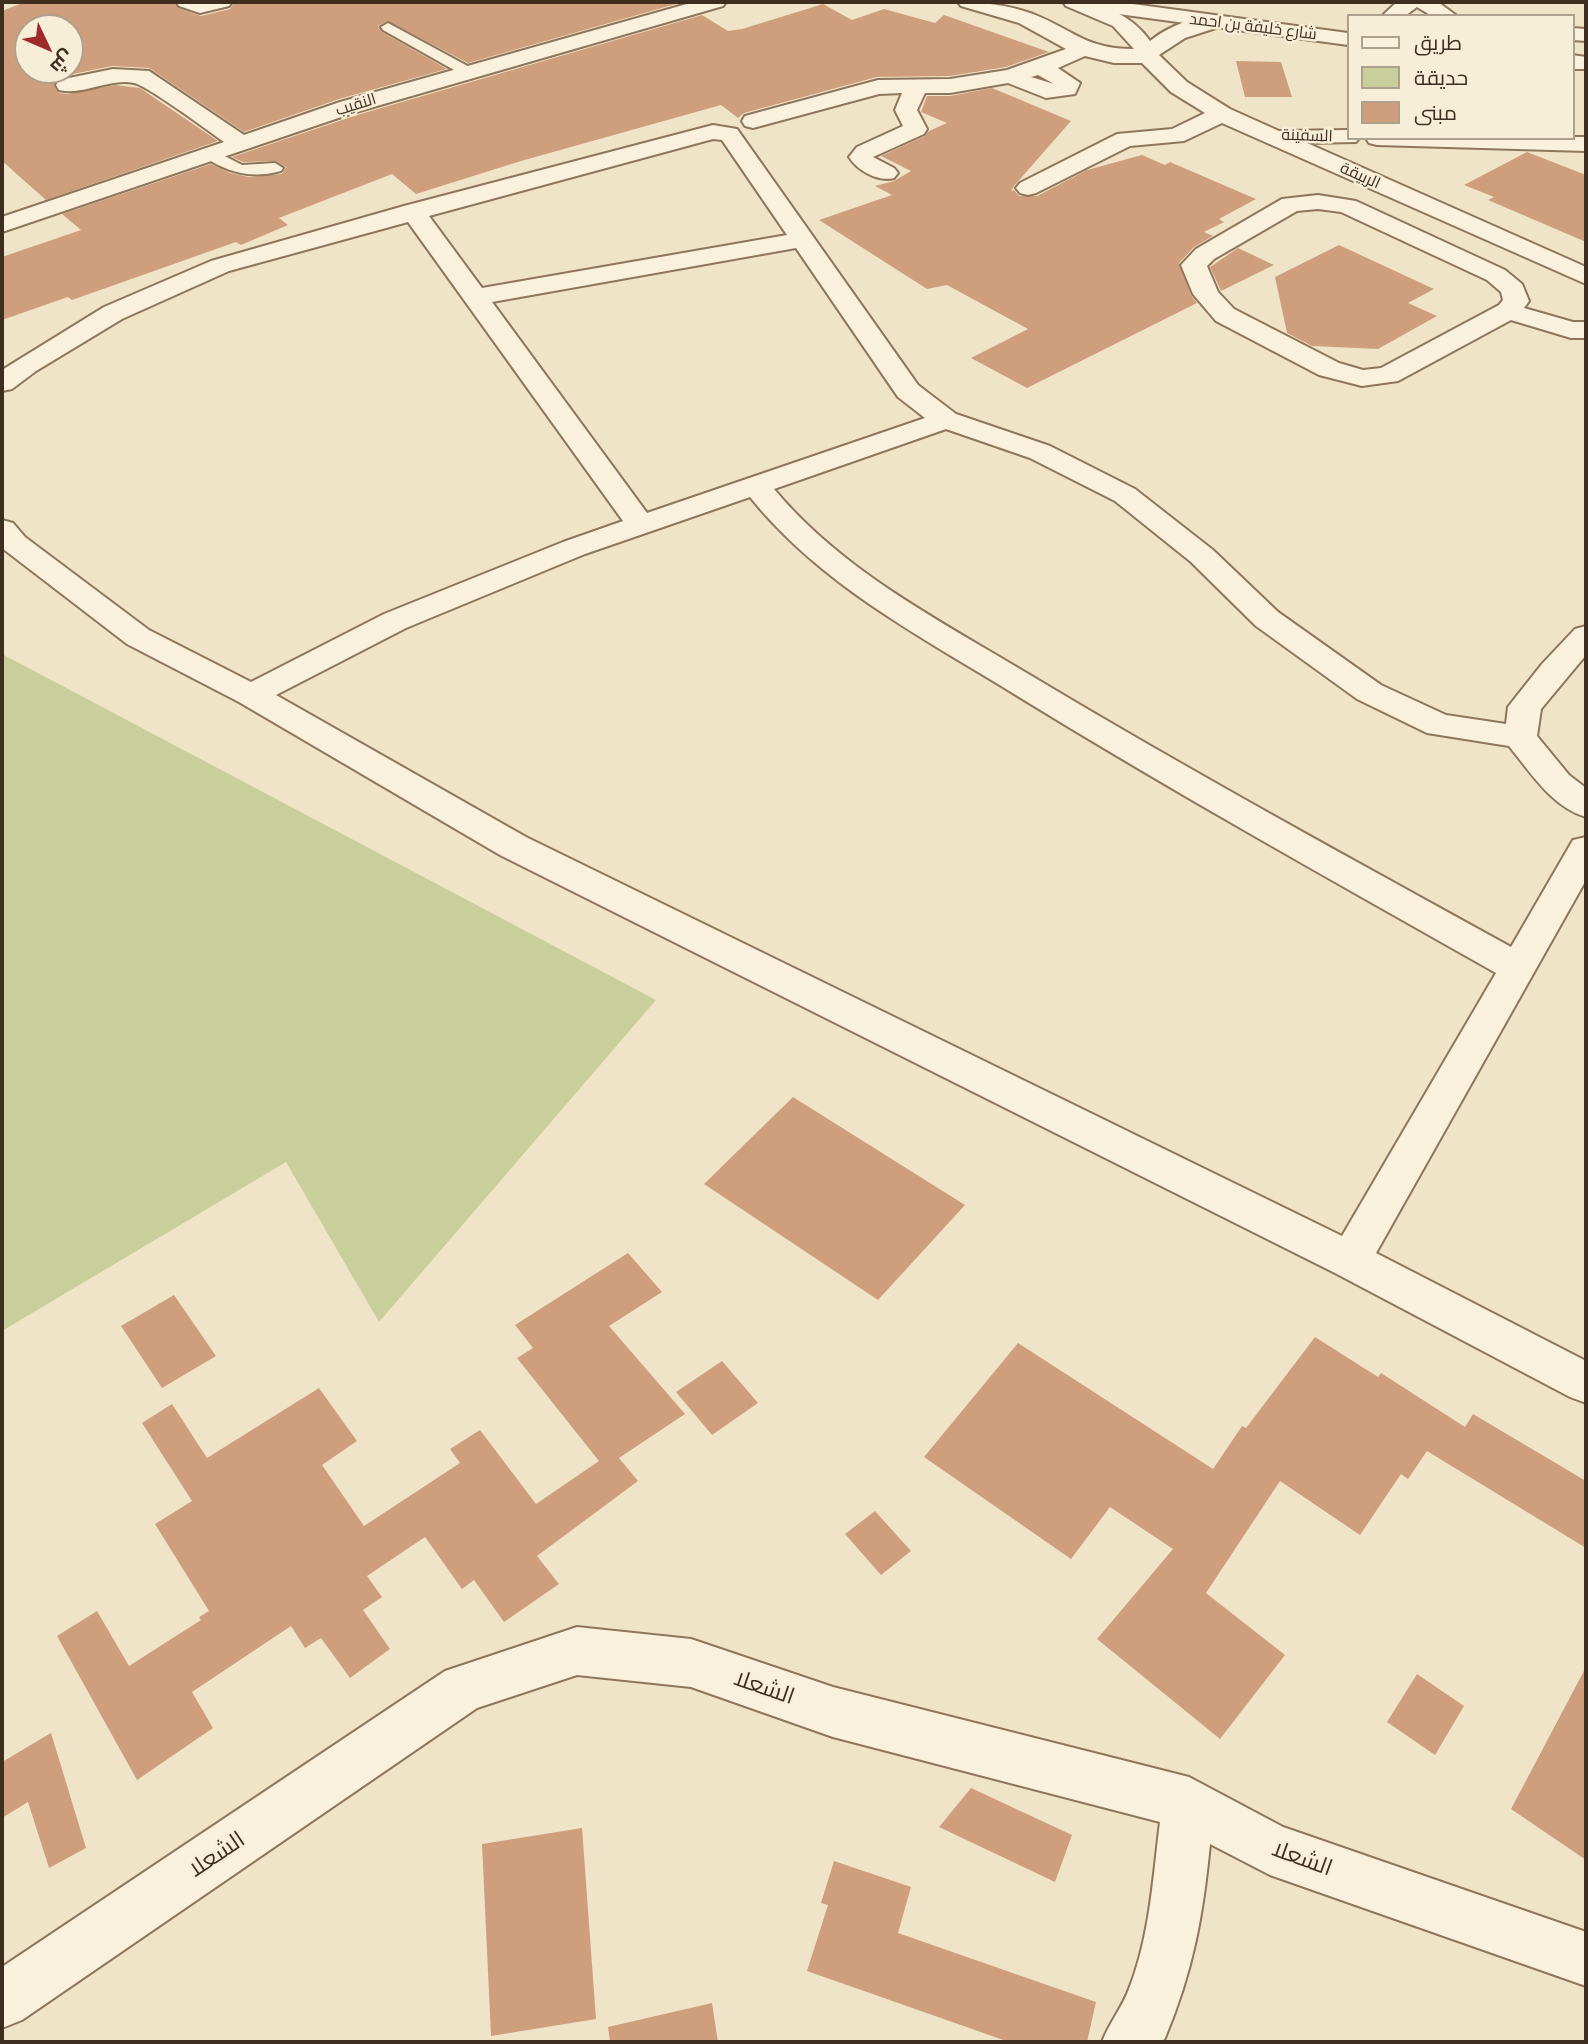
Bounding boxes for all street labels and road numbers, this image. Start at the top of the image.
street label: شارع خليفة بن احمد [1188,10,1318,44]
street label: النقيب [333,90,379,120]
street label: السفينة [1281,126,1333,146]
street label: الربيقة [1337,159,1383,193]
street label: الشعلا [730,1665,798,1711]
street label: الشعلا [183,1826,251,1884]
street label: الشعلا [1268,1835,1336,1883]

